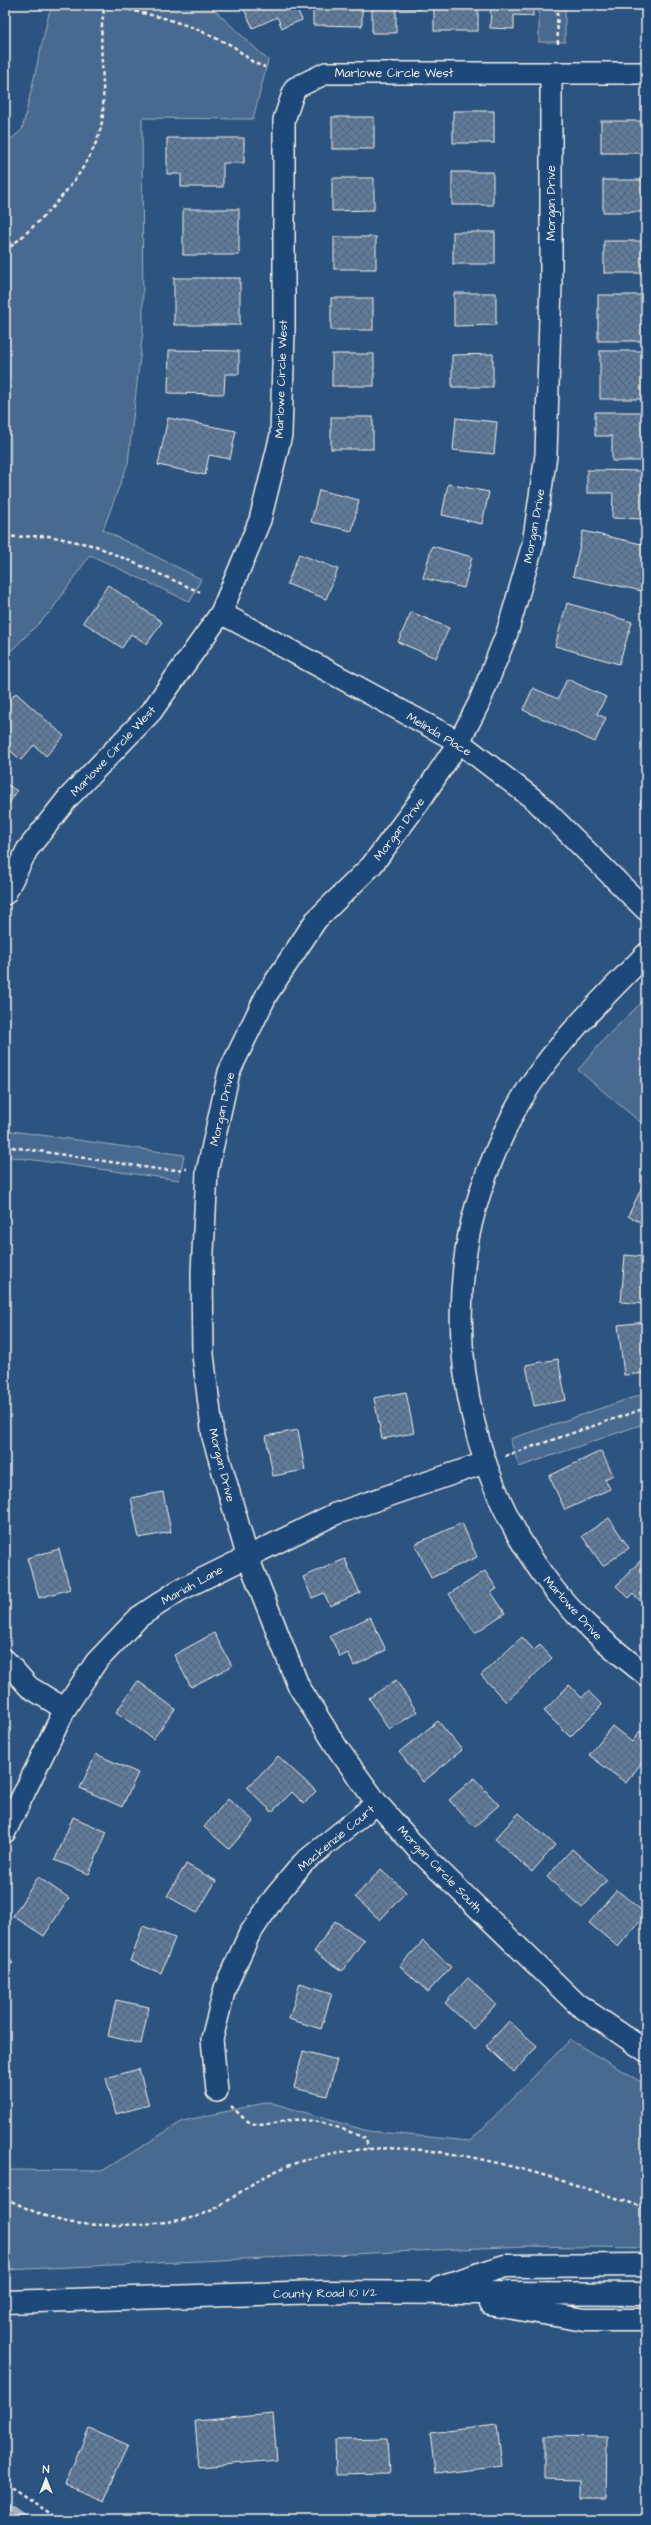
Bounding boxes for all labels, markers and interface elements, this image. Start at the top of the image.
street label: Marlowe Circle West [335,65,453,82]
street label: Morgan Drive [543,165,561,241]
street label: Marlowe Circle West [271,319,292,439]
street label: Morgan Drive [520,487,550,565]
street label: Marlowe Circle West [67,702,160,801]
street label: Melinda Place [403,708,475,761]
street label: Morgan Drive [370,794,430,865]
street label: Morgan Drive [206,1070,240,1148]
street label: Morgan Drive [203,1427,239,1504]
street label: Mariah Lane [158,1561,227,1609]
street label: Marlowe Drive [539,1572,606,1645]
street label: Mackenzie Court [294,1801,378,1876]
street label: Morgan Circle South [393,1822,486,1918]
street label: County Road 10 1/2 [273,2284,377,2304]
north arrow [26,2459,66,2499]
text: N [43,2462,50,2477]

